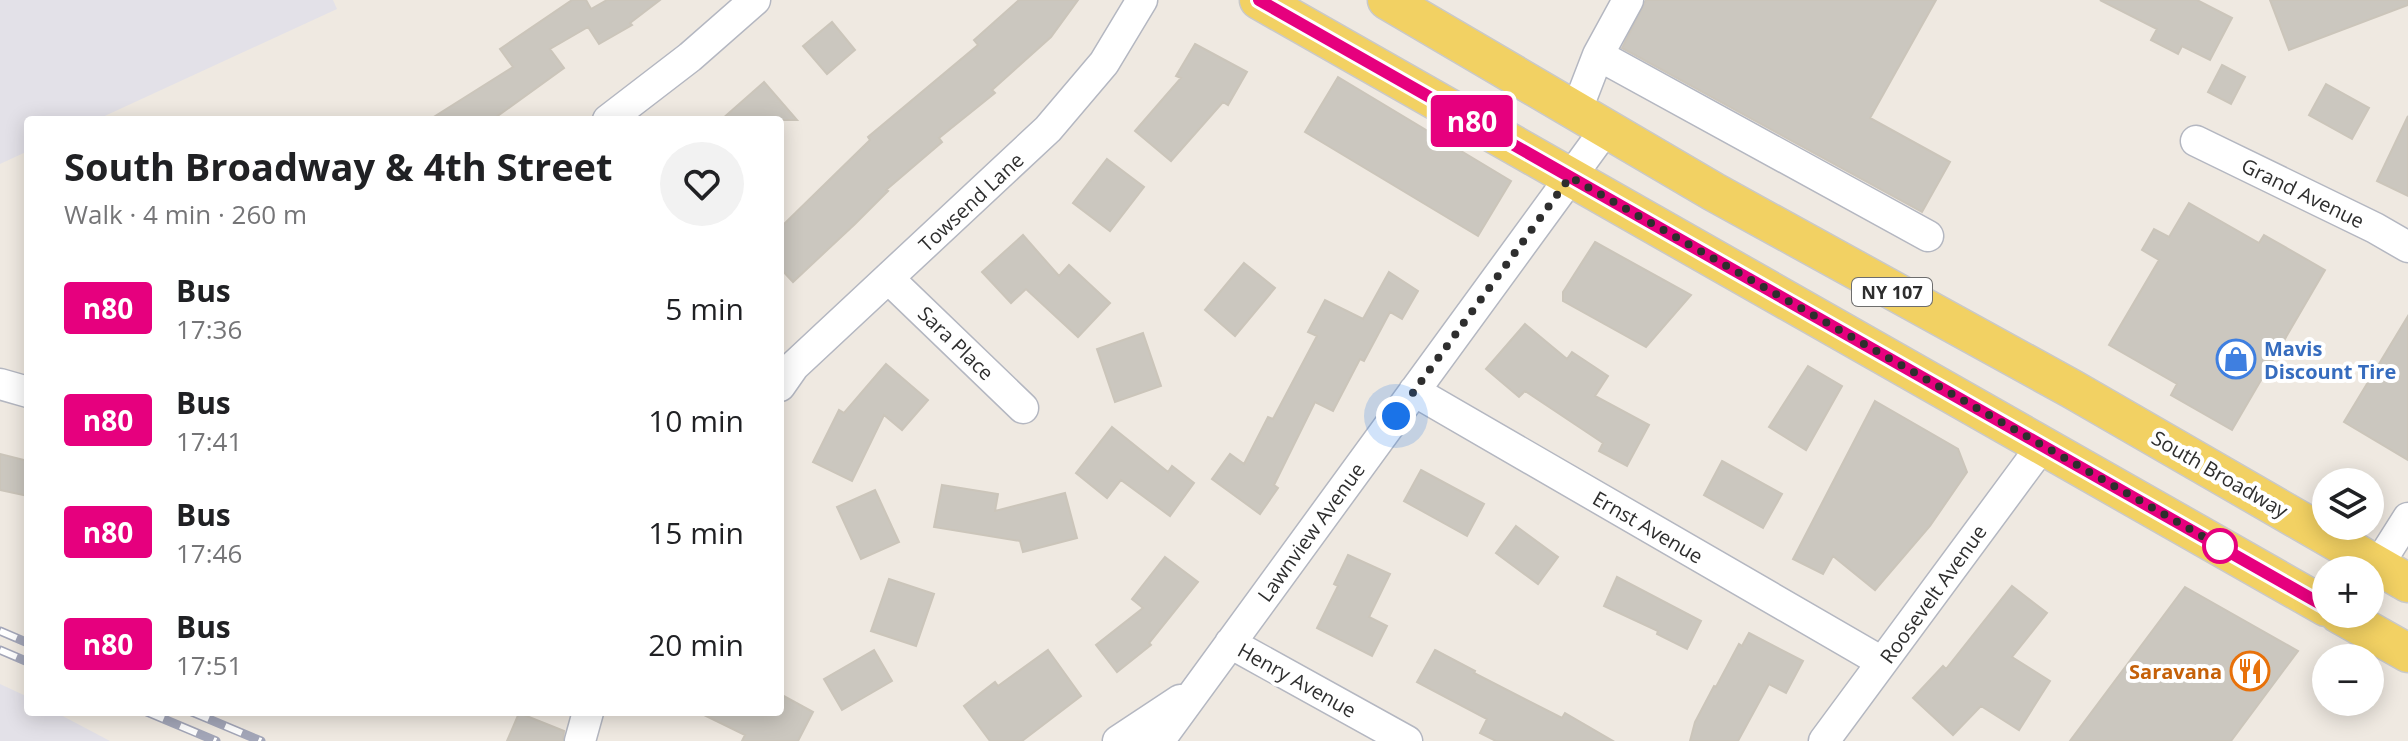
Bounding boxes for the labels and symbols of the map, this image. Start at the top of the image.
line badge: n80 [1426,95,1518,147]
street label: Towsend Lane [913,146,1029,258]
street label: Grand Avenue [2237,152,2369,234]
road number: NY 107 [1852,278,1932,306]
street label: Sara Place [912,300,1000,386]
place label: Mavis Discount Tire [2264,335,2396,385]
shop icon: Mavis Discount Tire [2215,338,2257,380]
your location [1376,396,1416,436]
street label: South Broadway [2147,424,2294,524]
street label: Lawnview Avenue [1251,457,1371,607]
street label: Ernst Avenue [1588,485,1708,569]
street label: Roosevelt Avenue [1873,519,1993,669]
unlabelled marker [2203,529,2237,563]
street label: Henry Avenue [1233,636,1361,724]
restaurant icon: Saravana [2229,650,2271,692]
place label: Saravana [2129,658,2222,685]

